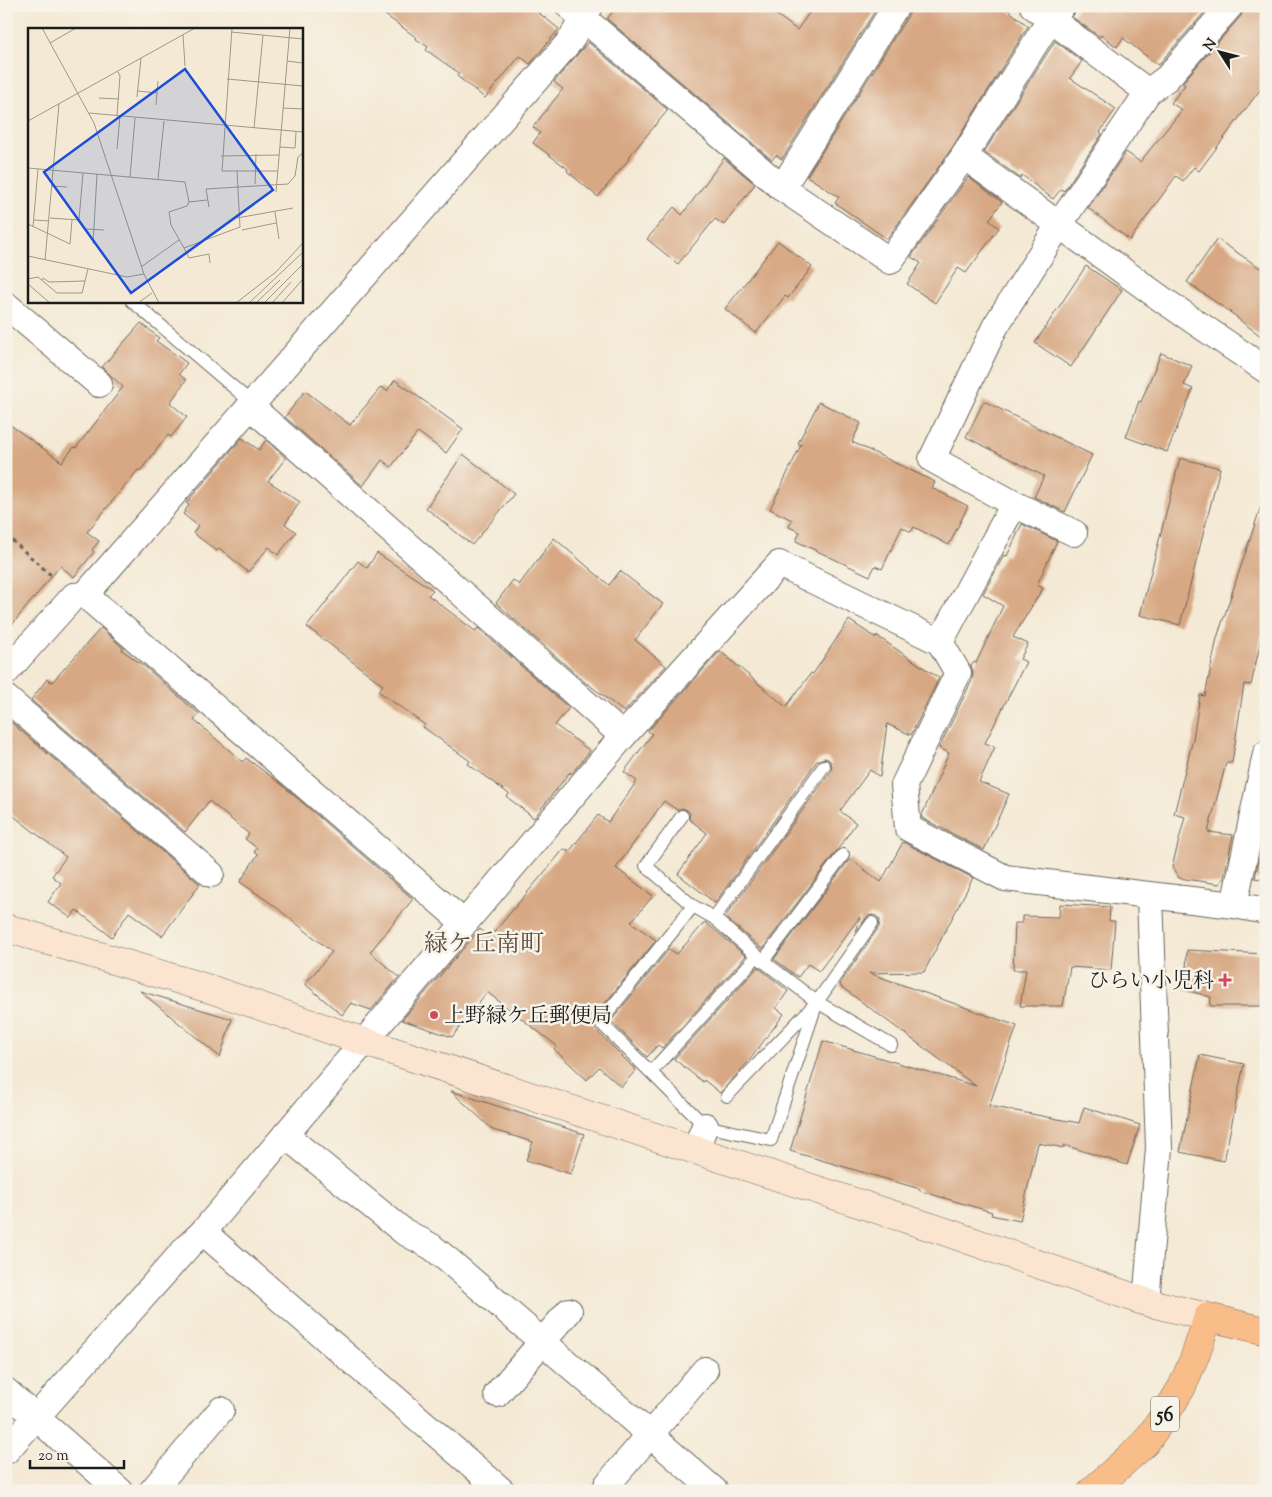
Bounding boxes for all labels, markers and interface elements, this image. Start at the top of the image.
inset map [28,28,302,302]
north arrow [1194,28,1244,78]
text: N [1200,35,1222,56]
district label: 緑ケ丘南町 [424,928,544,962]
place label: ひらい小児科 [1088,967,1214,997]
marker: ひらい小児科 [1218,973,1232,987]
place label: 上野緑ケ丘郵便局 [444,1002,612,1032]
marker: 上野緑ケ丘郵便局 [428,1009,440,1021]
road number: 56 [1151,1396,1179,1432]
scale bar [30,1437,124,1469]
text: 20 m [38,1446,69,1467]

